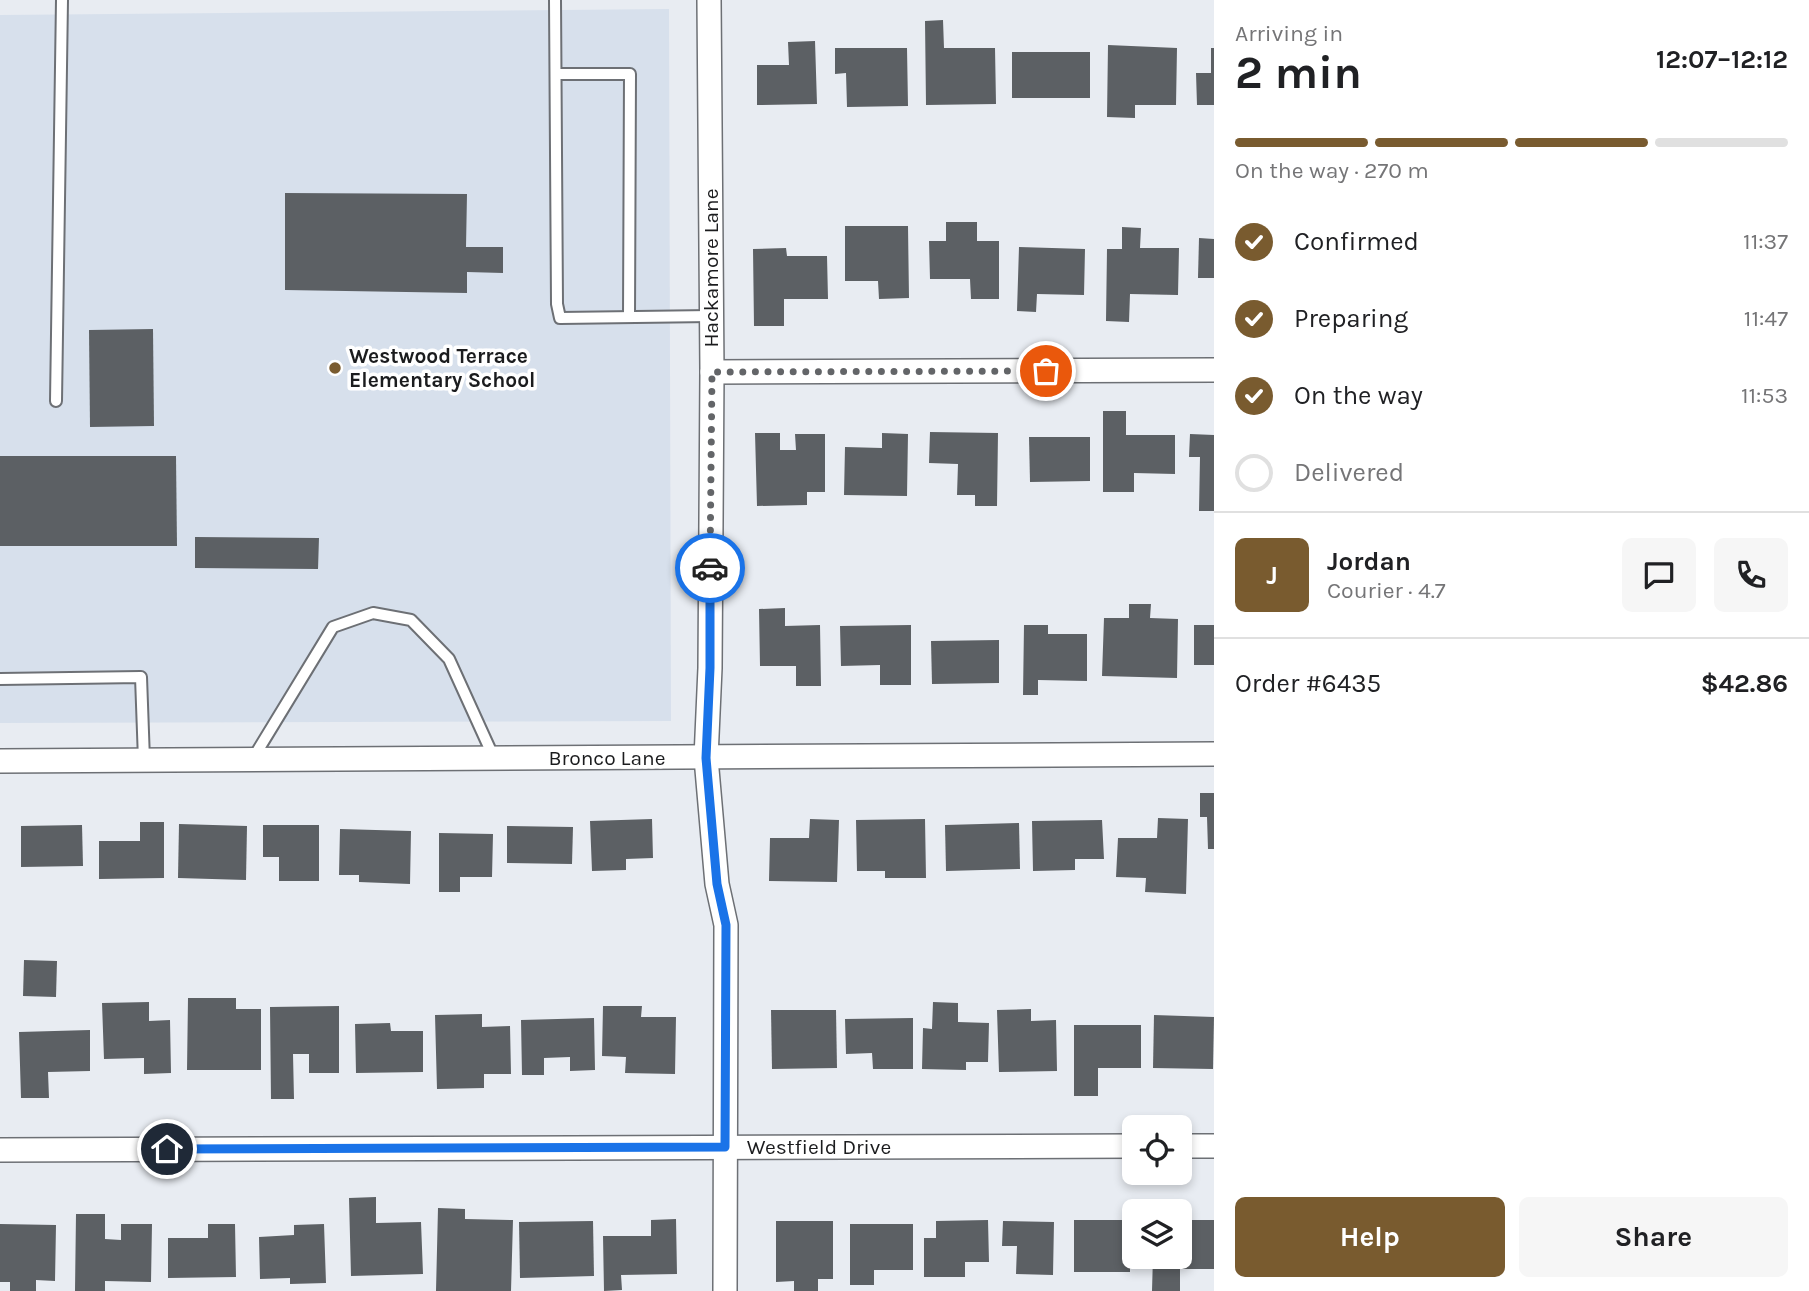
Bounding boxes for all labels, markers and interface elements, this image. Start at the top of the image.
text: Arriving in [1235,20,1343,47]
text: 12:07–12:12 [1656,44,1788,75]
text: 2 min [1235,46,1362,100]
text: On the way · 270 m [1235,157,1429,184]
street label: Hackamore Lane [699,188,723,348]
icon: check [1235,223,1273,261]
text: Confirmed [1294,226,1419,257]
text: 11:37 [1743,228,1788,255]
icon: check [1235,300,1273,338]
text: Preparing [1294,303,1408,334]
text: 11:47 [1744,305,1788,332]
pin [1016,341,1076,401]
place label: Westwood Terrace Elementary School [349,344,535,392]
icon: bag [1027,352,1065,390]
marker: Westwood Terrace Elementary School [327,360,343,376]
icon: check [1235,377,1273,415]
text: On the way [1294,380,1423,411]
text: 11:53 [1741,382,1788,409]
text: Delivered [1294,457,1404,488]
courier [675,533,745,603]
button: chat [1622,538,1696,612]
button: phone [1714,538,1788,612]
text: Jordan [1327,546,1411,577]
icon: car [691,549,729,587]
text: J [1266,560,1278,591]
text: Courier · 4.7 [1327,577,1446,604]
text: Order #6435 [1235,668,1381,699]
text: $42.86 [1701,668,1788,699]
street label: Bronco Lane [549,746,665,770]
map controls [1122,1115,1192,1269]
button: locate [1122,1115,1192,1185]
pin [137,1119,197,1179]
icon: home [148,1130,186,1168]
street label: Westfield Drive [747,1135,891,1159]
button: Help [1235,1197,1505,1277]
button: Share [1519,1197,1788,1277]
button: layers [1122,1199,1192,1269]

